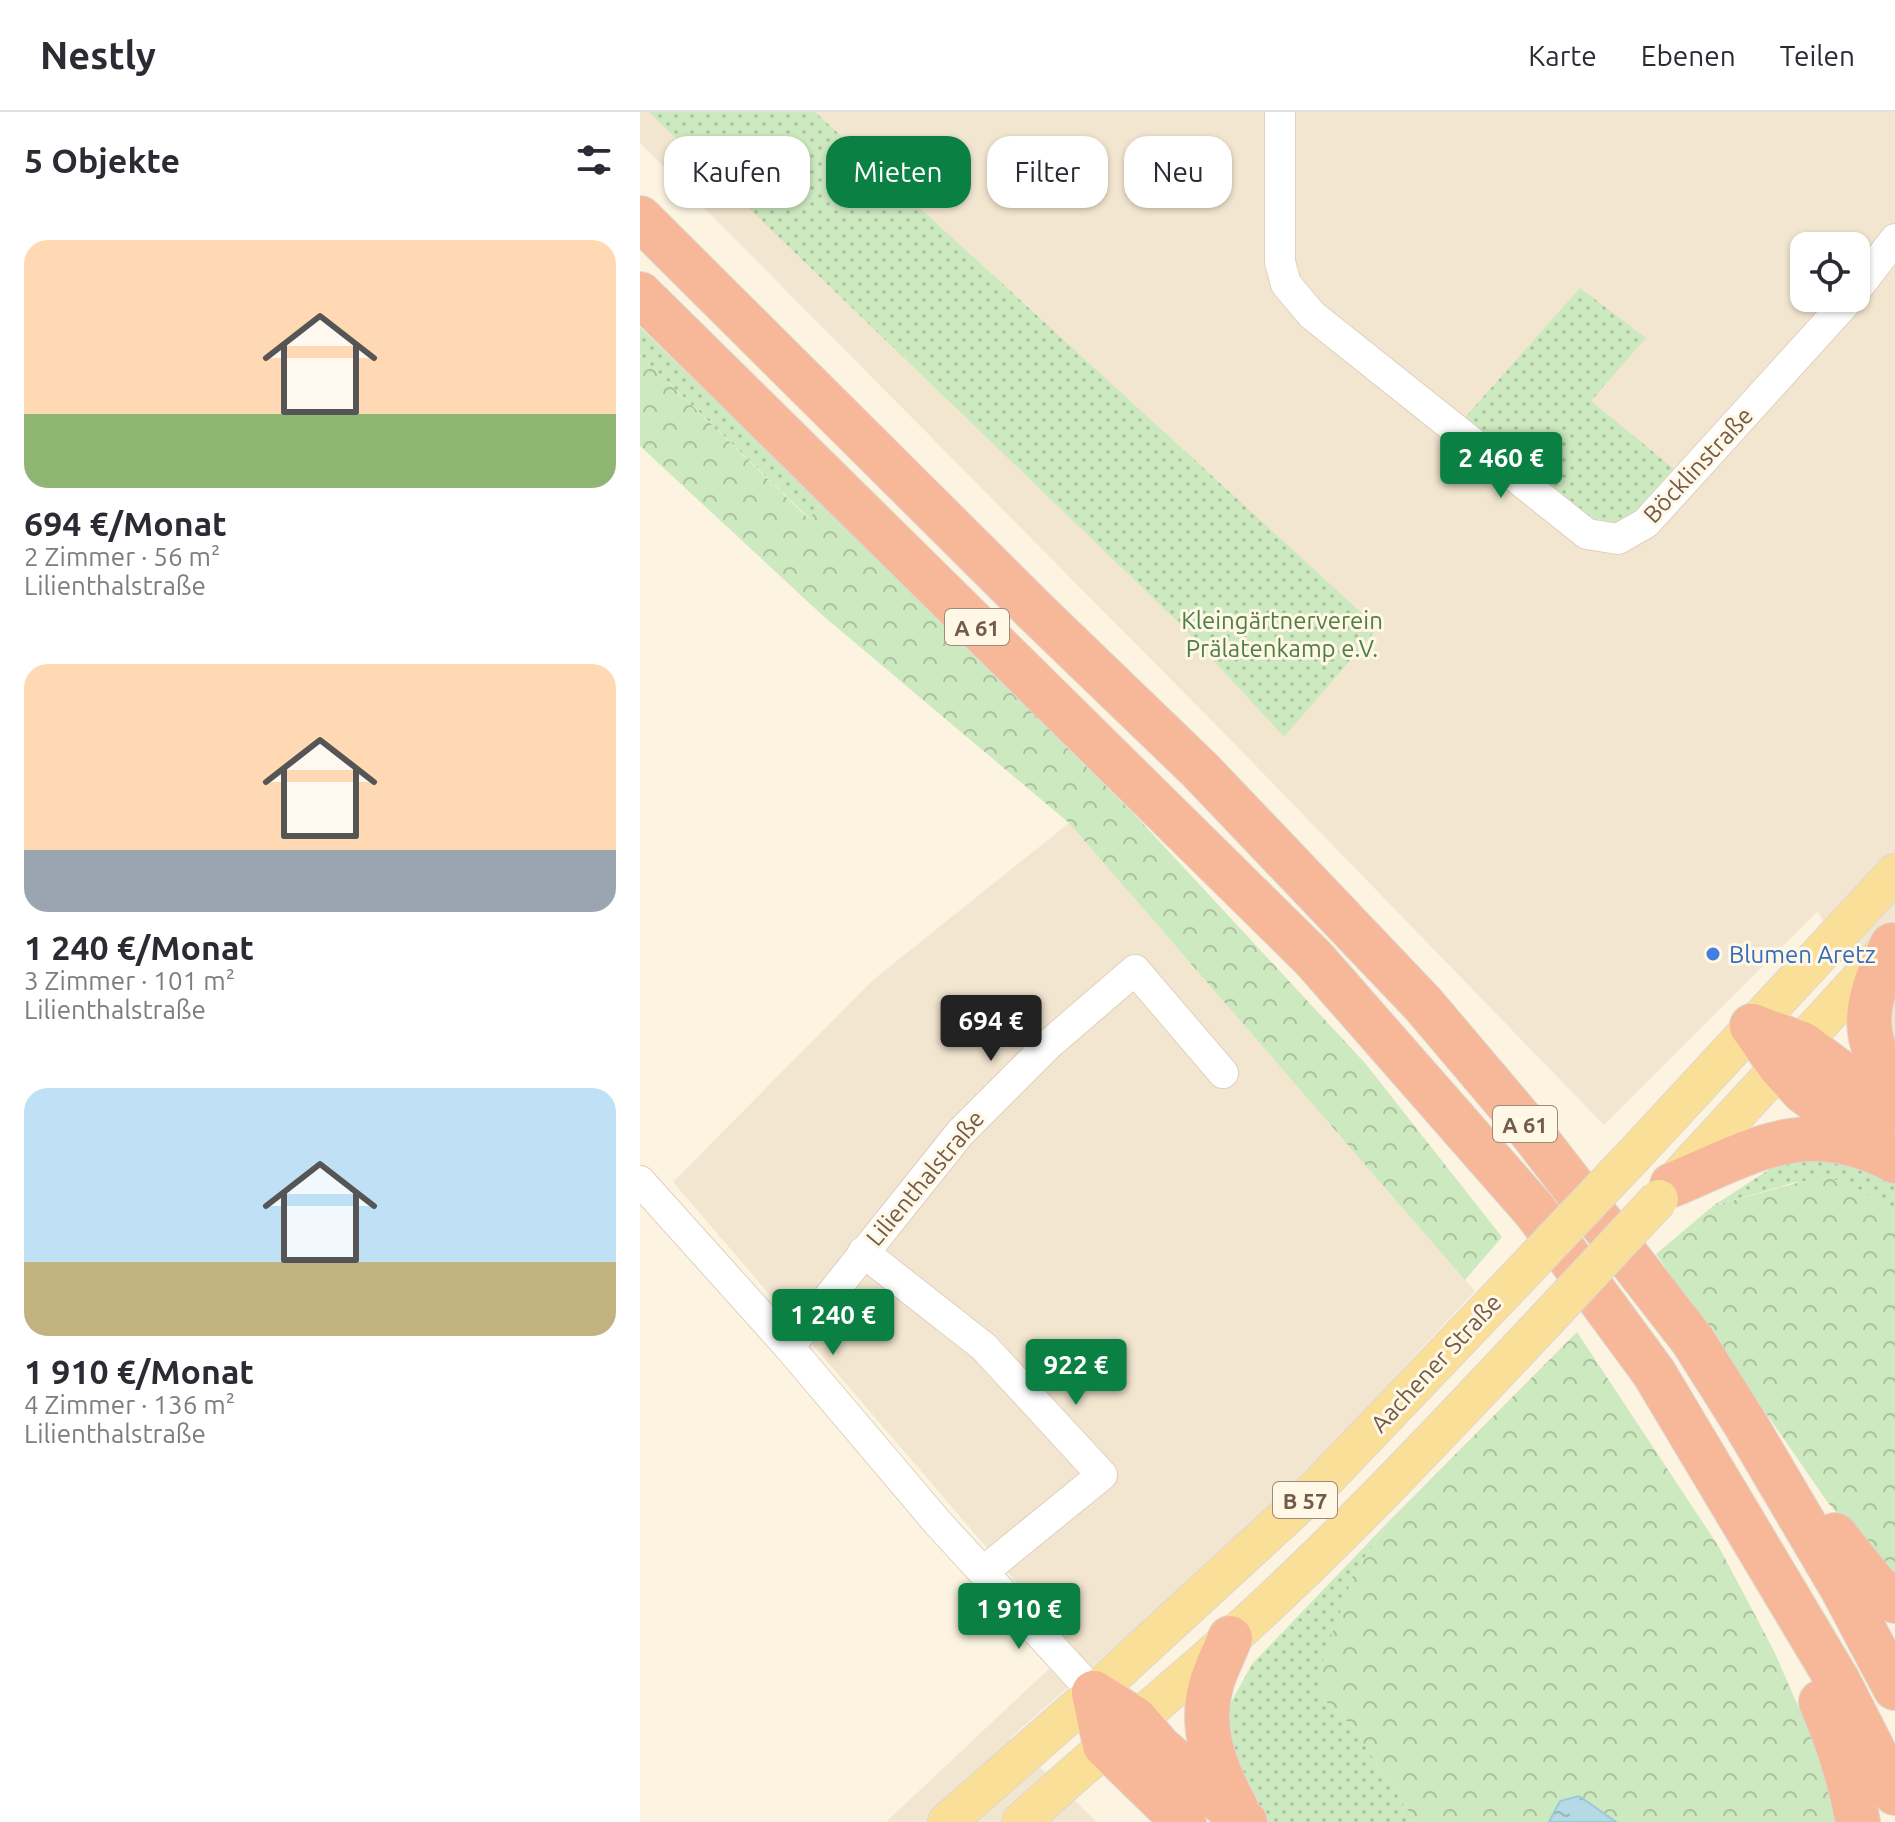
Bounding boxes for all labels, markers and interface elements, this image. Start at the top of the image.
text: Nestly [40,34,156,76]
text: Karte [1528,40,1597,71]
text: Ebenen [1641,40,1736,71]
text: Teilen [1780,40,1855,71]
chip: Kaufen [664,136,810,208]
chip: Mieten [826,136,971,208]
chip: Filter [987,136,1108,208]
chip: Neu [1124,136,1232,208]
icon: filters [572,138,616,182]
text: 5 Objekte [24,141,180,179]
map controls [1790,232,1870,312]
button: locate [1790,232,1870,312]
icon: home [248,292,392,436]
street label: Böcklinstraße [1638,402,1758,528]
pin: 2 460 € [1427,432,1575,500]
text: 2 460 € [1458,443,1544,472]
text: 694 €/Monat [24,504,227,542]
text: 2 Zimmer · 56 m² [24,542,220,571]
text: Lilienthalstraße [24,571,206,600]
park label: Kleingärtnerverein Prälatenkamp e.V. [1181,607,1383,662]
road number: A 61 [945,609,1009,645]
icon: home [248,716,392,860]
text: 1 240 €/Monat [24,928,254,966]
place label: Blumen Aretz [1729,941,1876,968]
marker: Blumen Aretz [1704,945,1722,963]
text: 3 Zimmer · 101 m² [24,966,235,995]
text: Lilienthalstraße [24,995,206,1024]
pin: 694 € [935,995,1047,1063]
text: 694 € [959,1006,1023,1035]
street label: Lilienthalstraße [861,1105,989,1251]
road number: A 61 [1493,1106,1557,1142]
icon: home [248,1140,392,1284]
street label: Aachener Straße [1365,1288,1507,1438]
pin: 1 240 € [759,1289,907,1357]
text: 1 240 € [790,1300,876,1329]
pin: 922 € [1020,1339,1132,1407]
text: 922 € [1044,1350,1108,1379]
text: 1 910 €/Monat [24,1352,254,1390]
text: 4 Zimmer · 136 m² [24,1390,235,1419]
text: Lilienthalstraße [24,1419,206,1448]
road number: B 57 [1273,1482,1337,1518]
pin: 1 910 € [945,1583,1093,1651]
text: 1 910 € [976,1594,1062,1623]

